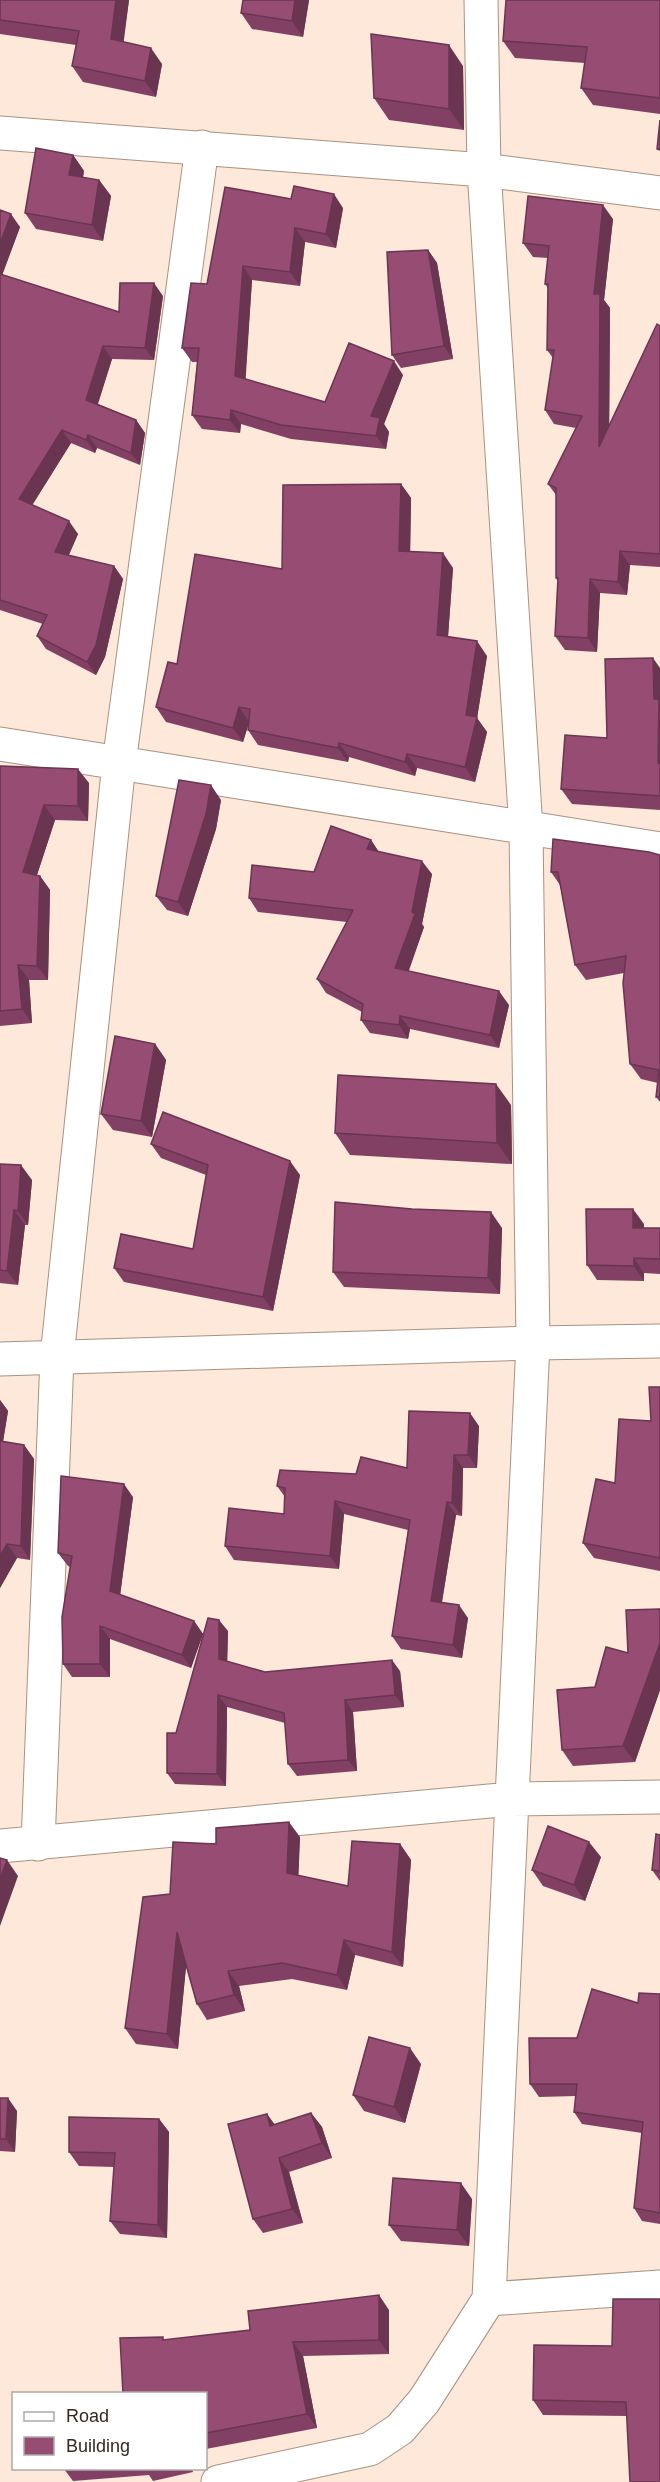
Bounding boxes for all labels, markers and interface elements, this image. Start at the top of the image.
legend [12,2392,207,2470]
text: Road [66,2406,109,2426]
text: Building [66,2436,130,2456]

